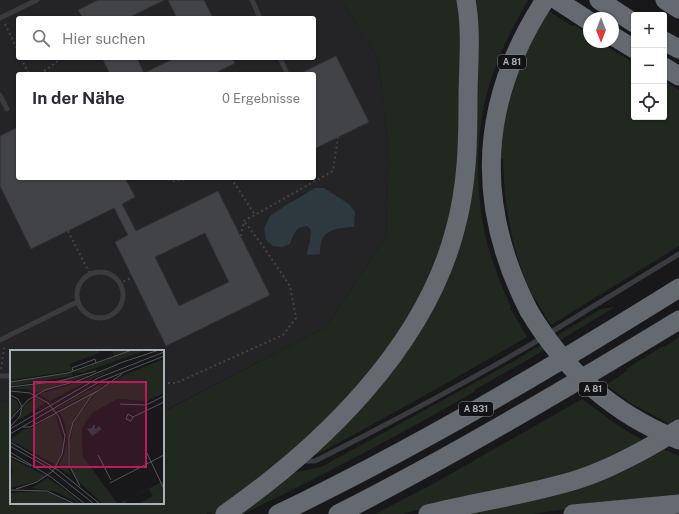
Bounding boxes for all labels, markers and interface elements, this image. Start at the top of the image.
north arrow [583,12,619,48]
map controls [631,12,667,120]
button: + [631,12,667,48]
search box [16,16,316,60]
icon: search [30,27,52,49]
text: Hier suchen [62,30,145,47]
button: − [631,48,667,84]
road number: A 81 [498,55,526,69]
button: locate [631,84,667,120]
text: In der Nähe [32,88,125,108]
text: 0 Ergebnisse [222,91,300,106]
inset map [10,350,164,504]
road number: A 81 [579,382,607,396]
road number: A 831 [459,402,493,416]

